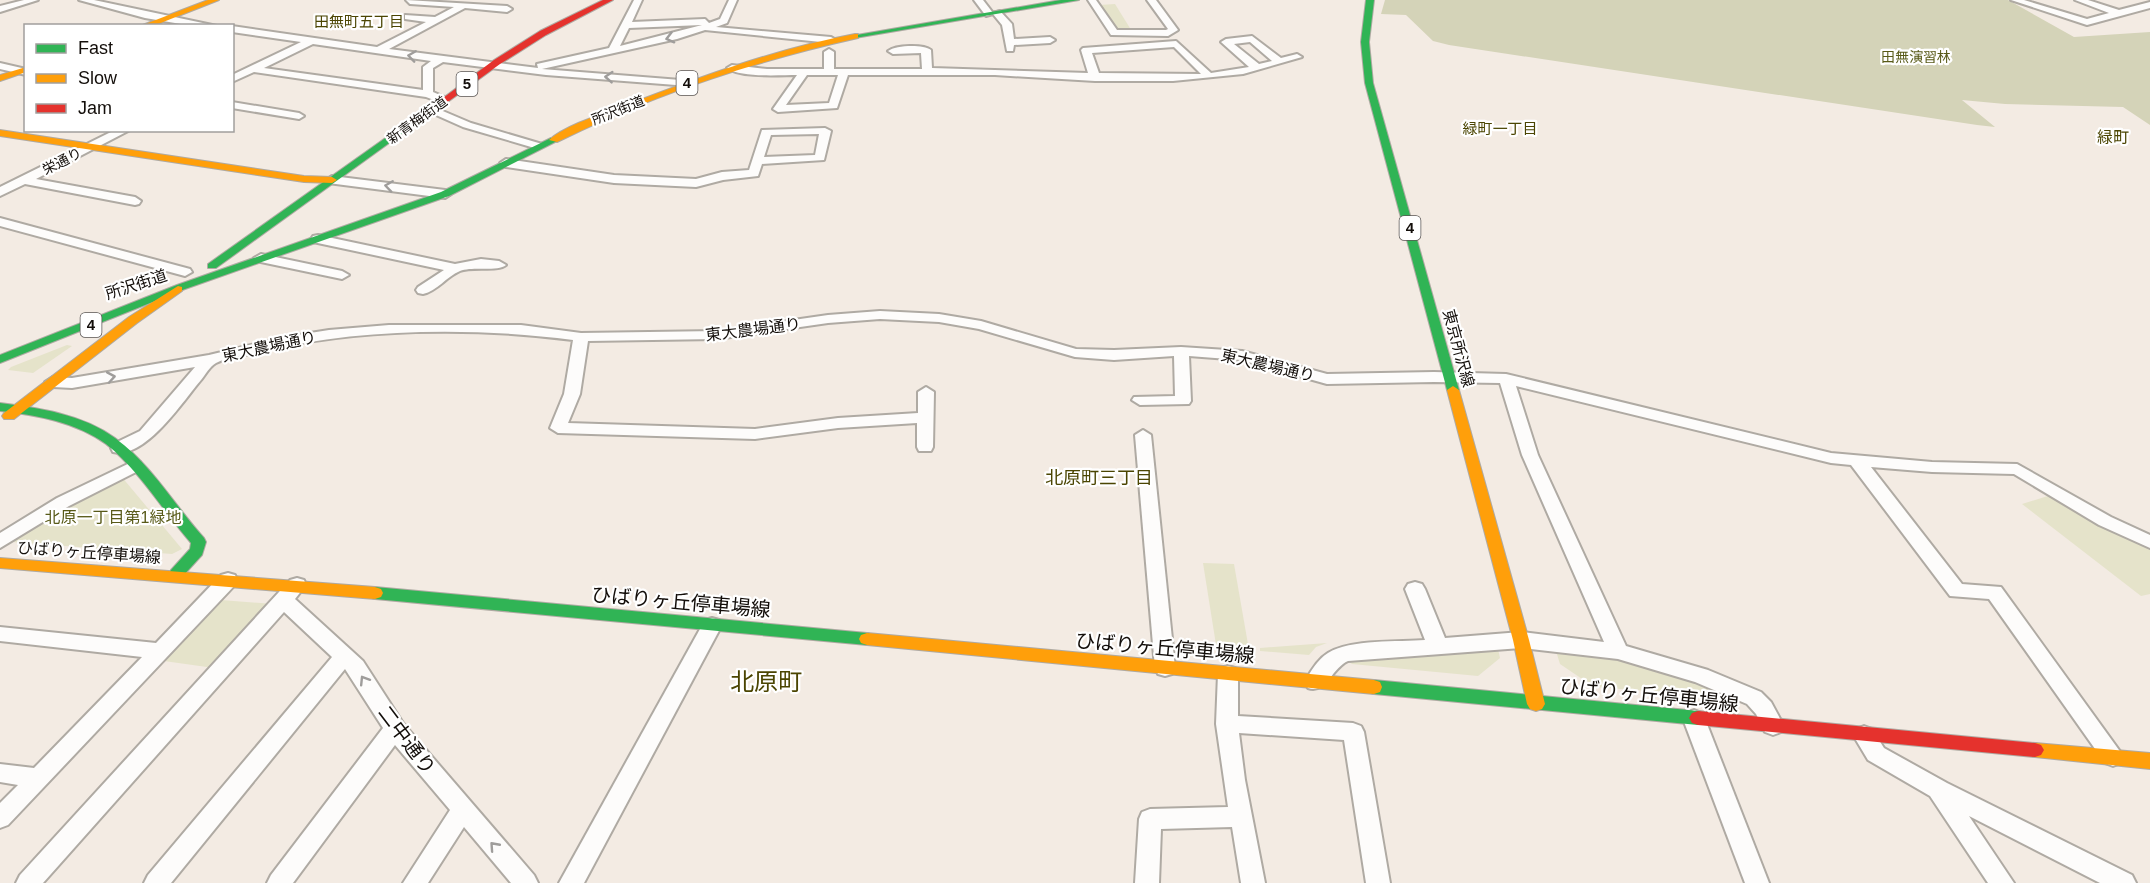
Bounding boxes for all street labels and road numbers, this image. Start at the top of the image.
road number: 4 [676,71,698,95]
road number: 5 [456,72,478,96]
street label: 所沢街道 [589,92,647,128]
street label: 新青梅街道 [384,93,450,147]
street label: 栄通り [40,144,84,178]
road number: 4 [1400,216,1420,240]
street label: 所沢街道 [103,267,169,302]
street label: 東京所沢線 [1440,307,1477,389]
road number: 4 [80,313,101,337]
street label: 東大農場通り [704,315,802,344]
street label: 東大農場通り [220,328,318,365]
street label: 東大農場通り [1219,346,1317,385]
street label: ひばりヶ丘停車場線 [17,539,161,566]
street label: ひばりヶ丘停車場線 [590,583,772,621]
street label: ひばりヶ丘停車場線 [1074,629,1256,667]
street label: ひばりヶ丘停車場線 [1558,675,1740,715]
street label: 二中通り [374,701,440,779]

